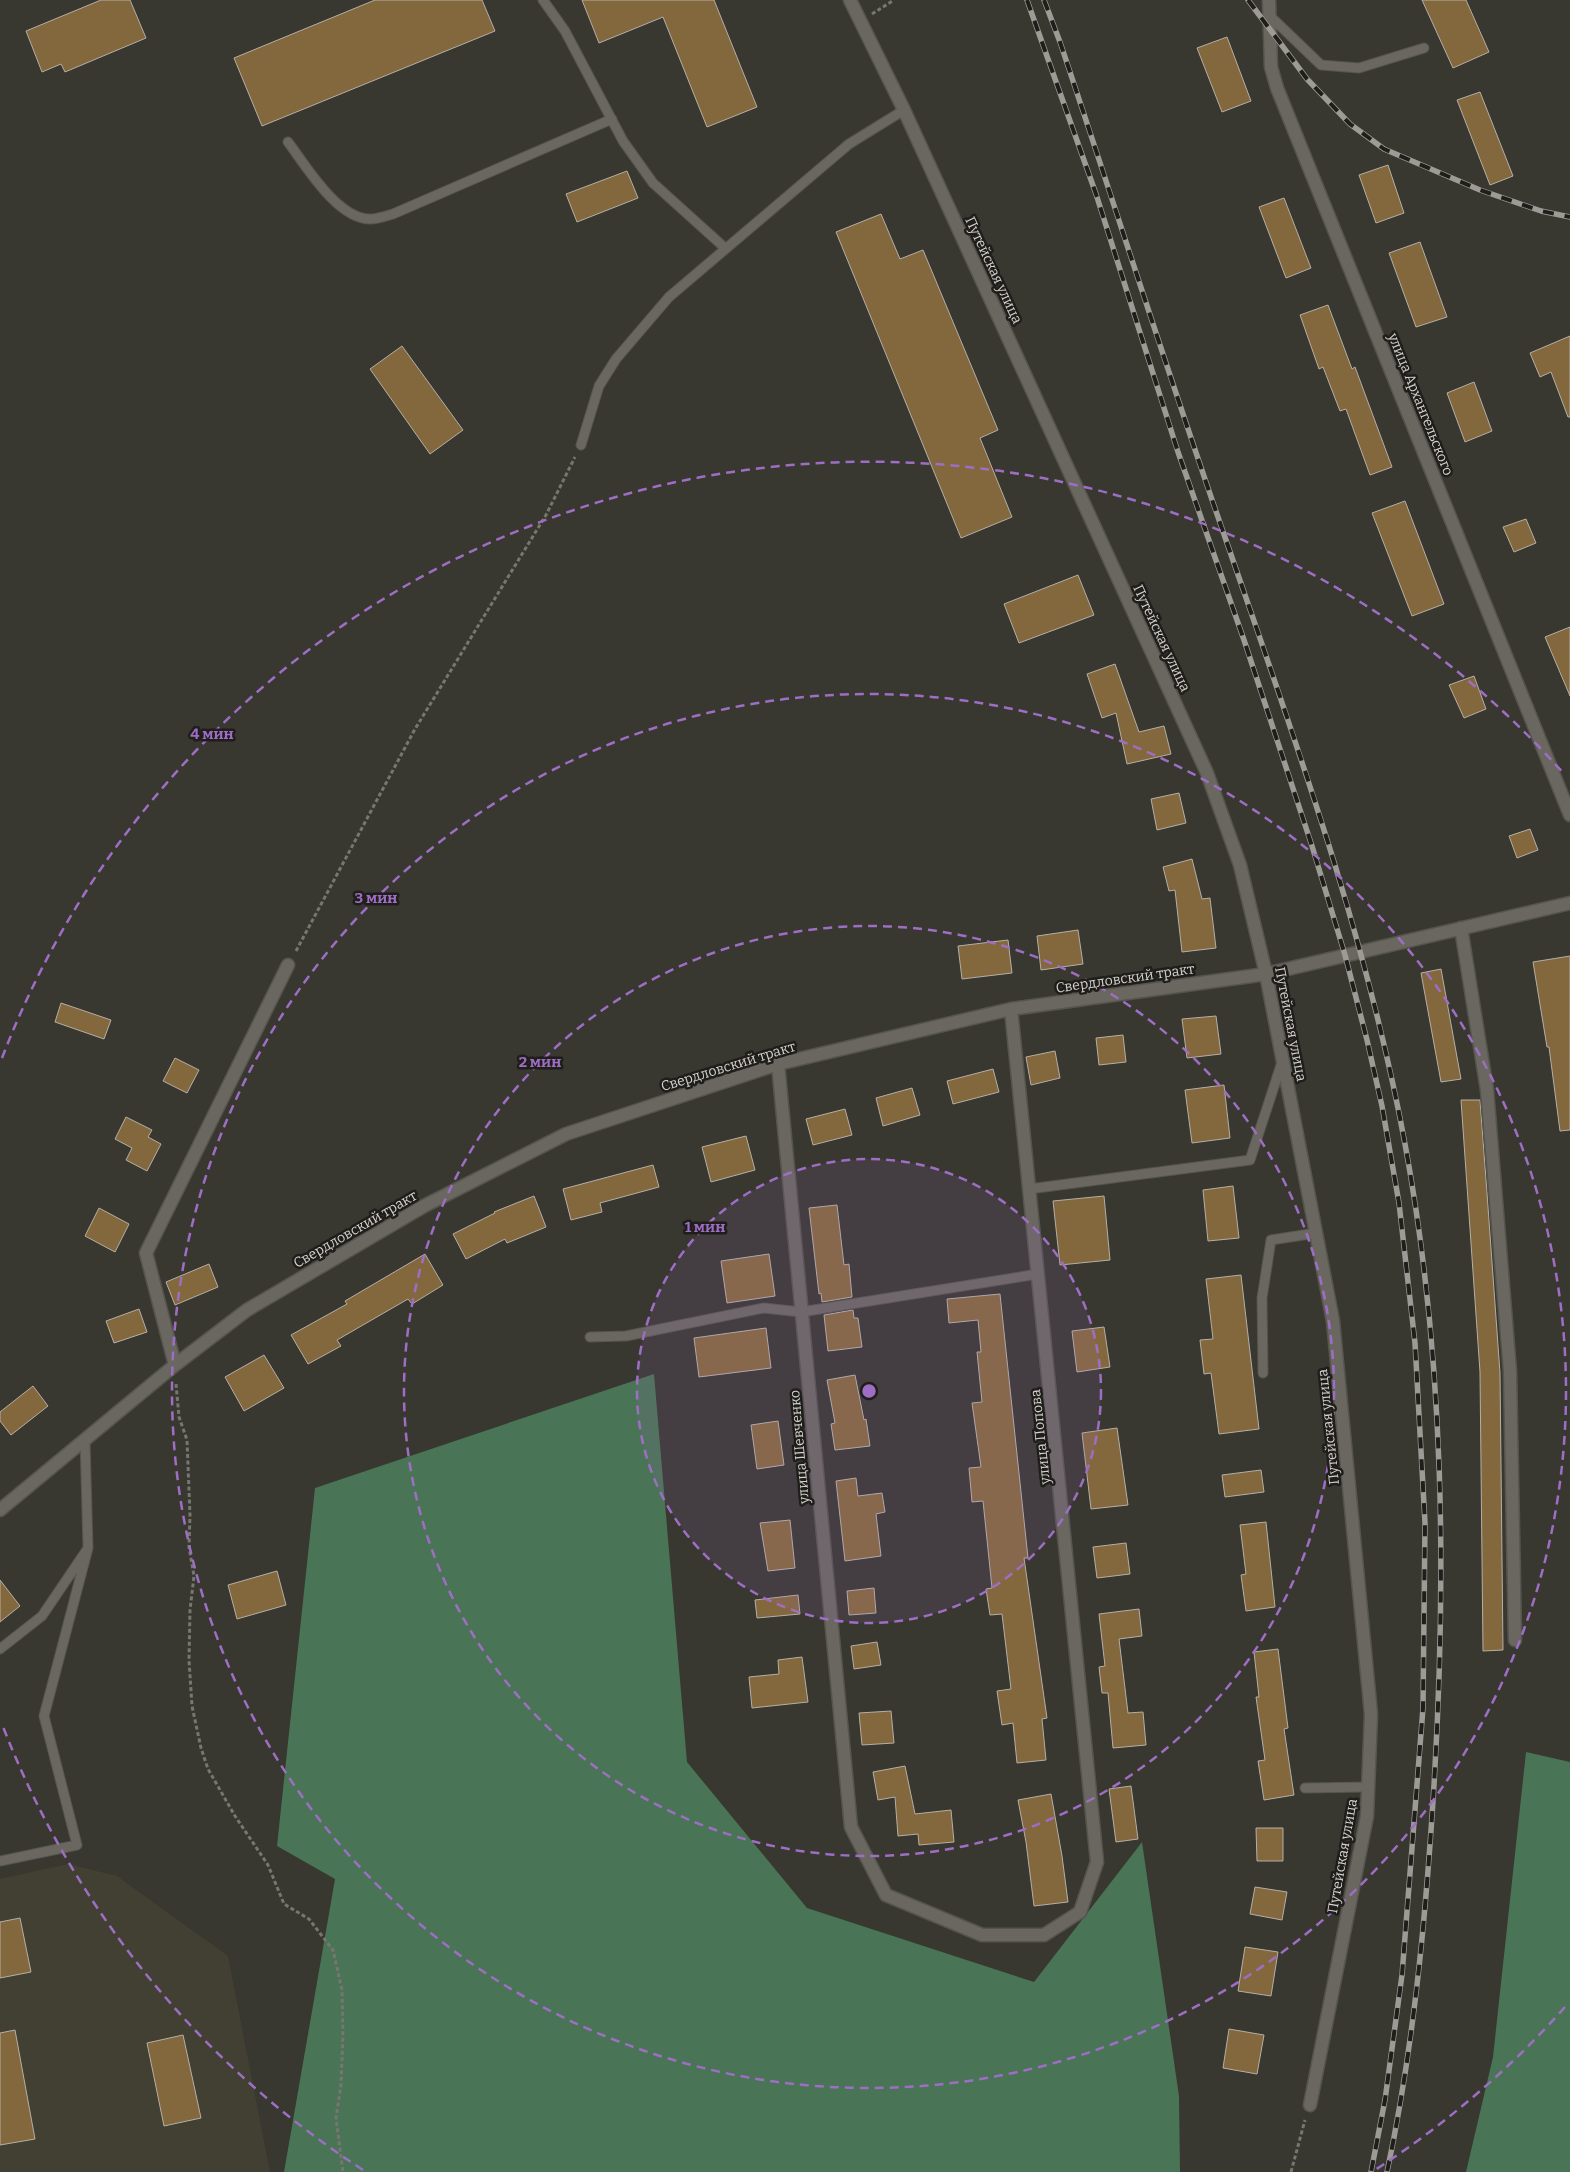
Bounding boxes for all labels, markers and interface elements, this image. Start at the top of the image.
street label: Путейская улица [961,214,1026,327]
street label: улица Архангельского [1384,330,1457,478]
street label: Путейская улица [1129,582,1194,695]
text: 4 мин [190,725,234,743]
text: 3 мин [355,889,397,907]
street label: Свердловский тракт [1055,960,1195,997]
street label: Путейская улица [1271,965,1310,1083]
street label: Свердловский тракт [659,1038,797,1095]
text: 2 мин [519,1053,561,1071]
street label: Свердловский тракт [290,1187,420,1272]
text: 1 мин [685,1218,725,1236]
street label: Путейская улица [1314,1368,1343,1486]
centre of rings [860,1382,878,1400]
street label: улица Попова [1027,1388,1054,1486]
street label: улица Шевченко [786,1389,813,1506]
street label: Путейская улица [1324,1797,1361,1915]

